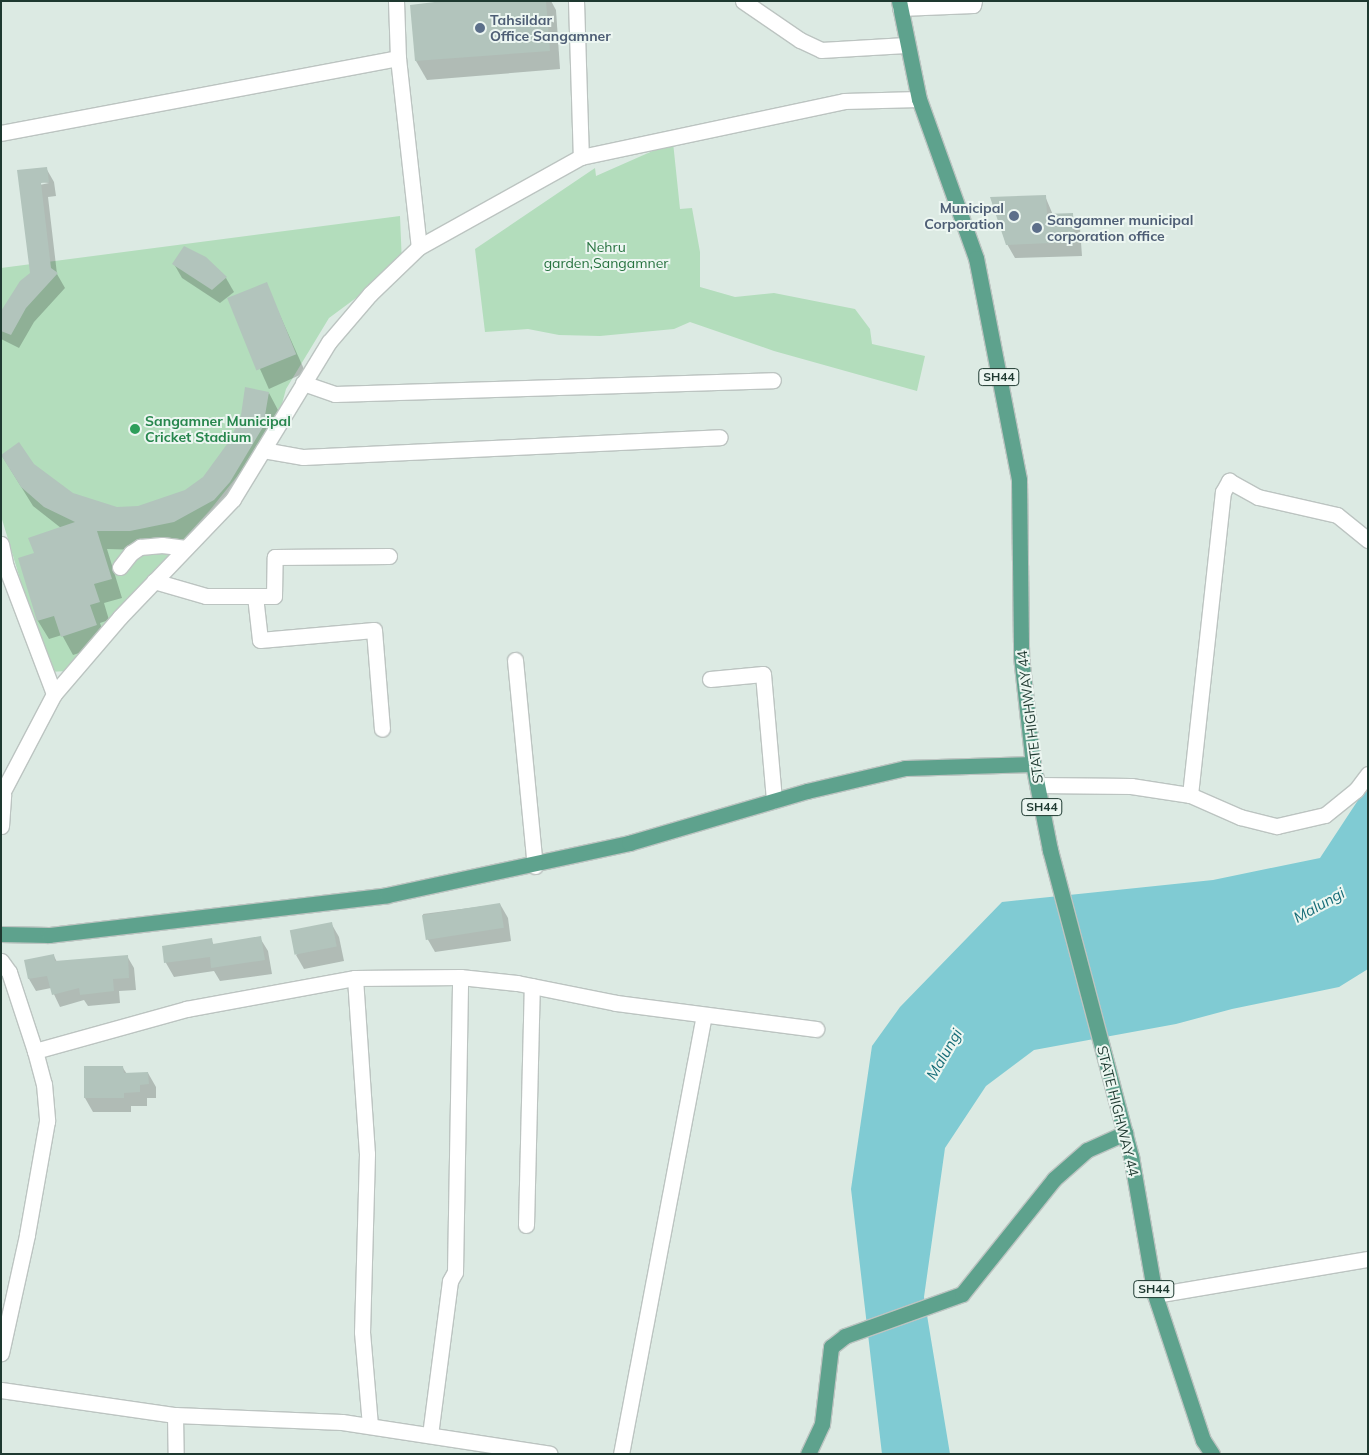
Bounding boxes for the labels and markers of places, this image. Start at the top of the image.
place label: Tahsildar Office Sangamner [490,12,611,44]
marker: Tahsildar Office Sangamner [474,22,486,34]
place label: Municipal Corporation [924,200,1004,232]
marker: Municipal Corporation [1008,210,1020,222]
place label: Sangamner municipal corporation office [1047,212,1193,244]
marker: Sangamner municipal corporation office [1031,222,1043,234]
place label: Sangamner Municipal Cricket Stadium [145,413,291,446]
marker: Sangamner Municipal Cricket Stadium [129,423,141,435]

